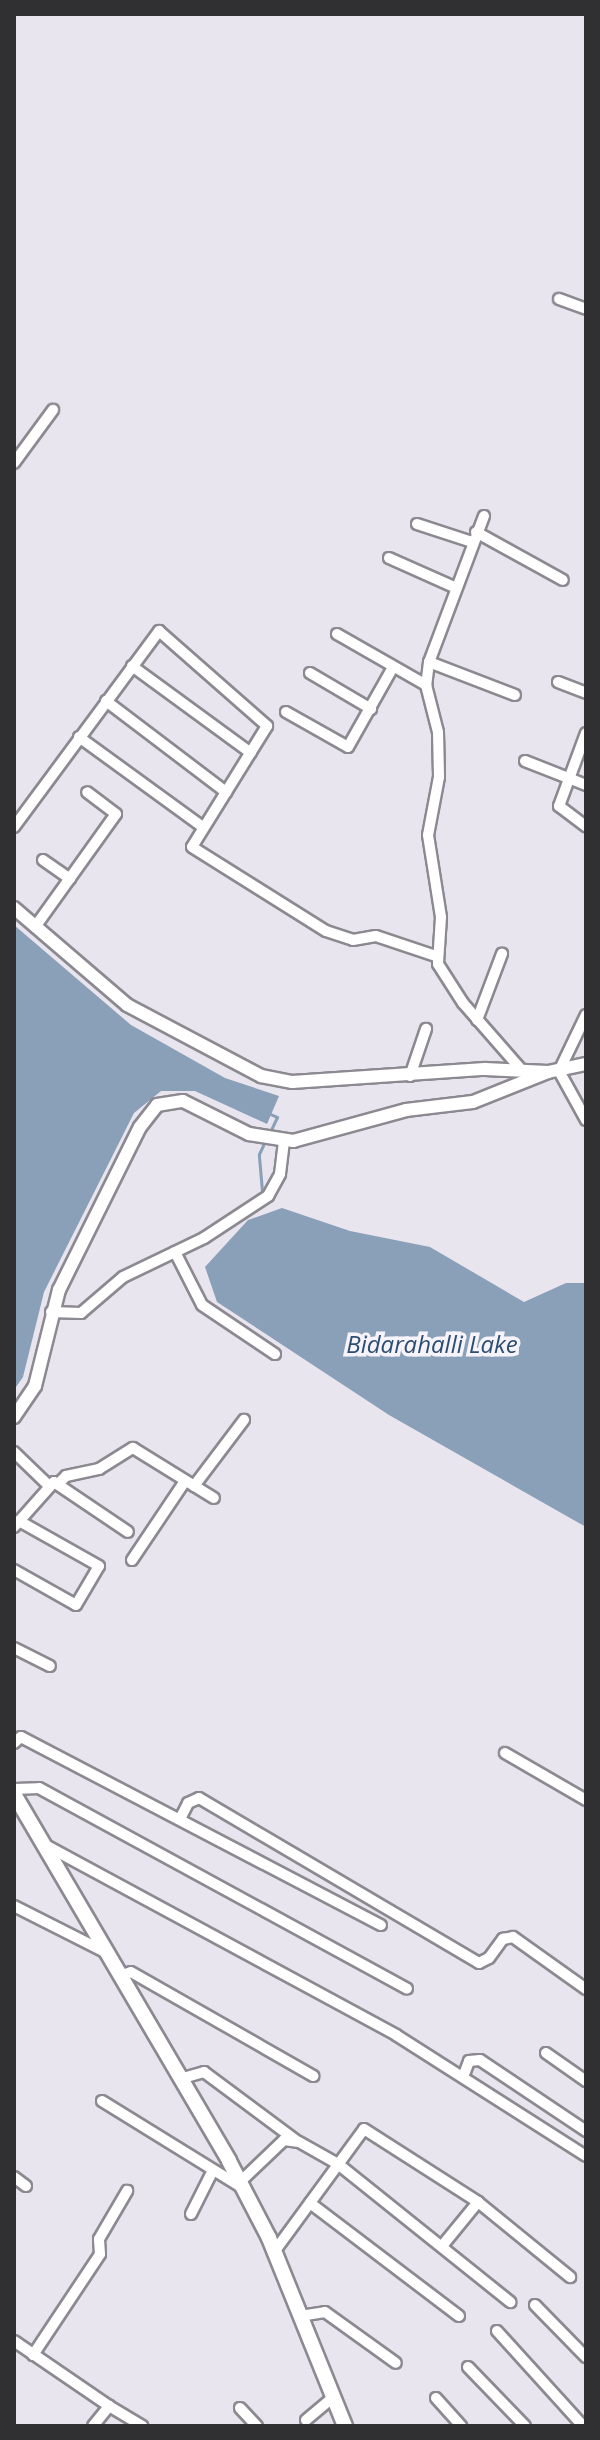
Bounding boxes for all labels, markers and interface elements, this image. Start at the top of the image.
water label: Bidarahalli Lake [346,1330,518,1358]

